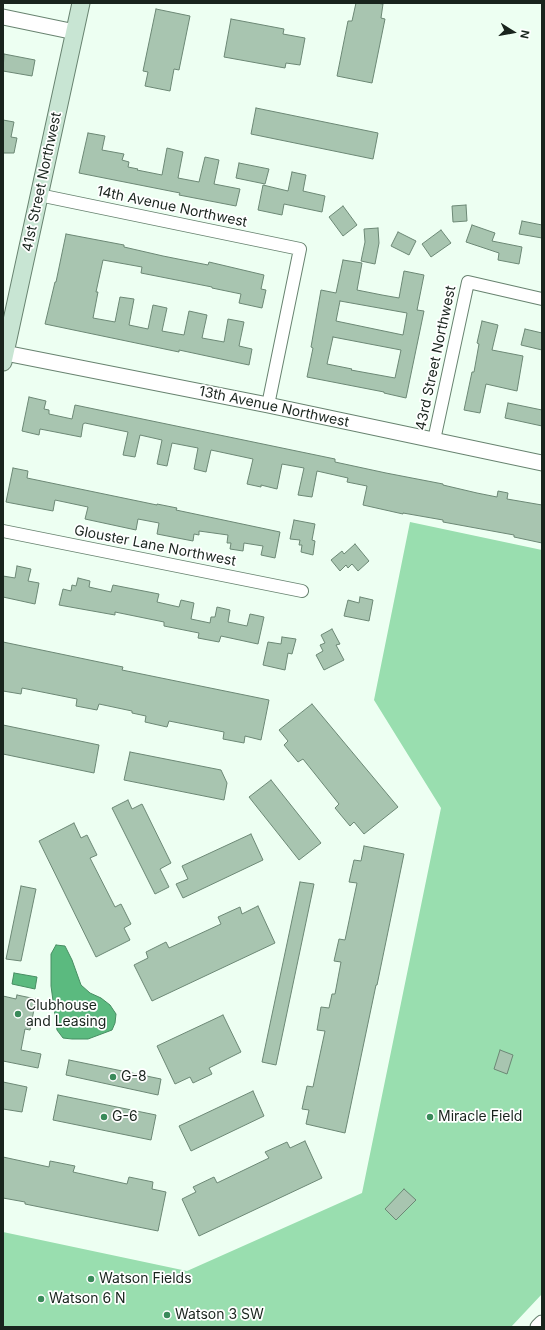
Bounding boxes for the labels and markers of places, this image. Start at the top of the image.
place label: Clubhouse and Leasing [26,998,106,1030]
marker: Clubhouse and Leasing [13,1009,23,1019]
place label: G-8 [121,1069,147,1085]
marker: G-8 [108,1072,118,1082]
place label: G-6 [112,1109,138,1125]
place label: Miracle Field [438,1109,522,1125]
marker: G-6 [99,1112,109,1122]
marker: Miracle Field [425,1112,435,1122]
place label: Watson Fields [99,1271,192,1287]
marker: Watson Fields [86,1274,96,1284]
place label: Watson 6 N [49,1291,126,1307]
marker: Watson 6 N [36,1294,46,1304]
place label: Watson 3 SW [175,1307,264,1323]
marker: Watson 3 SW [162,1310,172,1320]

